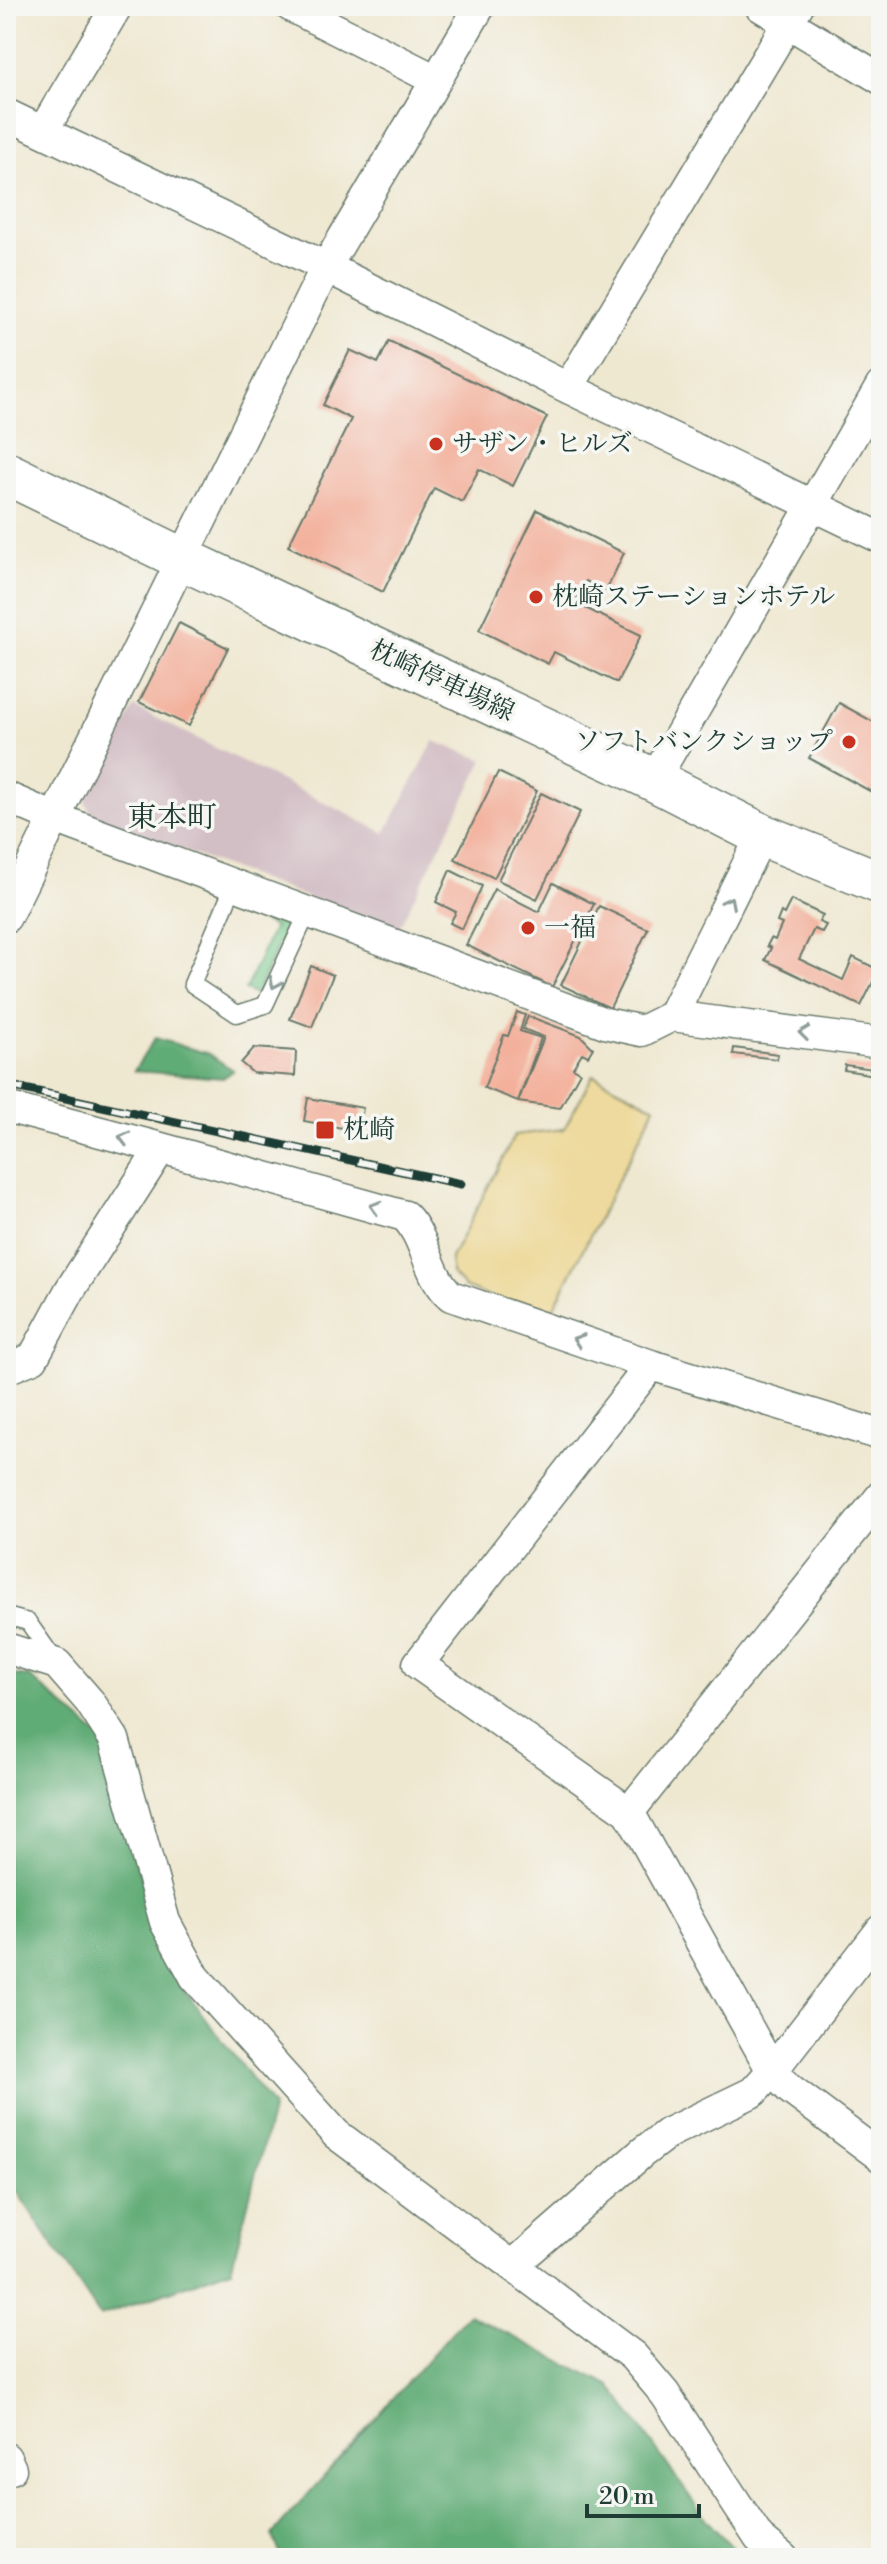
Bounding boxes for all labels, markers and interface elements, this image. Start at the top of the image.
place label: サザン・ヒルズ [452,428,633,460]
marker: サザン・ヒルズ [427,435,445,453]
place label: 枕崎ステーションホテル [552,581,835,613]
marker: 枕崎ステーションホテル [527,588,545,606]
street label: 枕崎停車場線 [365,634,519,728]
place label: ソフトバンクショップ [575,726,833,758]
marker: ソフトバンクショップ [840,733,858,751]
district label: 東本町 [127,799,217,837]
one-way arrow [719,896,734,911]
place label: 一福 [544,912,596,944]
marker: 一福 [519,919,537,937]
one-way arrow [269,975,285,990]
one-way arrow [797,1025,811,1042]
place label: 枕崎 [343,1114,395,1146]
marker: 枕崎 [314,1119,336,1141]
one-way arrow [118,1130,132,1147]
one-way arrow [368,1200,382,1217]
one-way arrow [571,1333,585,1350]
scale bar [587,2468,699,2518]
text: 20 m [599,2482,655,2512]

